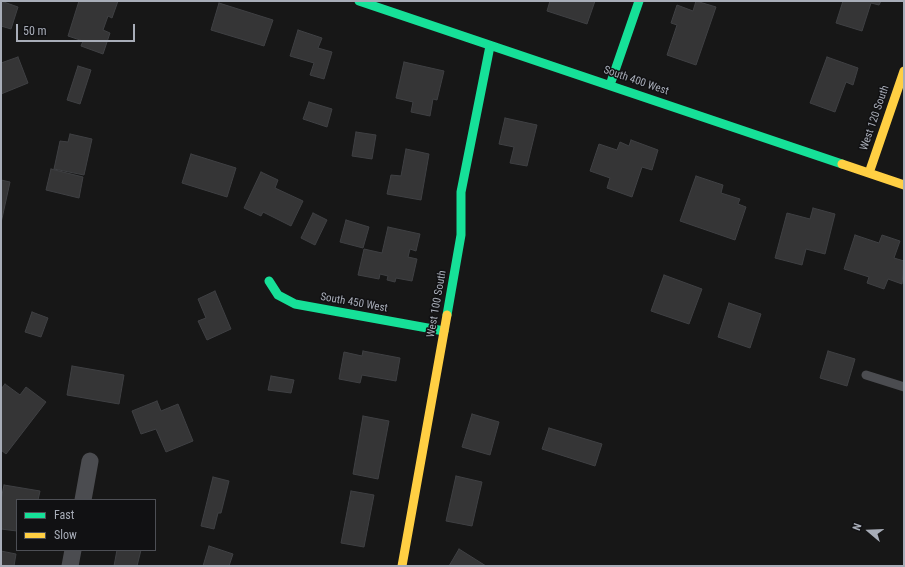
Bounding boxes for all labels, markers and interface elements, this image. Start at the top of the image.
scale bar [18,16,137,42]
text: 50 m [23,24,47,38]
street label: South 400 West [602,64,670,98]
street label: West 120 South [858,84,892,152]
street label: West 100 South [425,269,449,339]
street label: South 450 West [319,291,389,315]
legend [16,499,156,551]
text: Fast [54,508,74,522]
north arrow [849,511,889,551]
text: N [850,522,864,532]
text: Slow [54,528,77,542]

